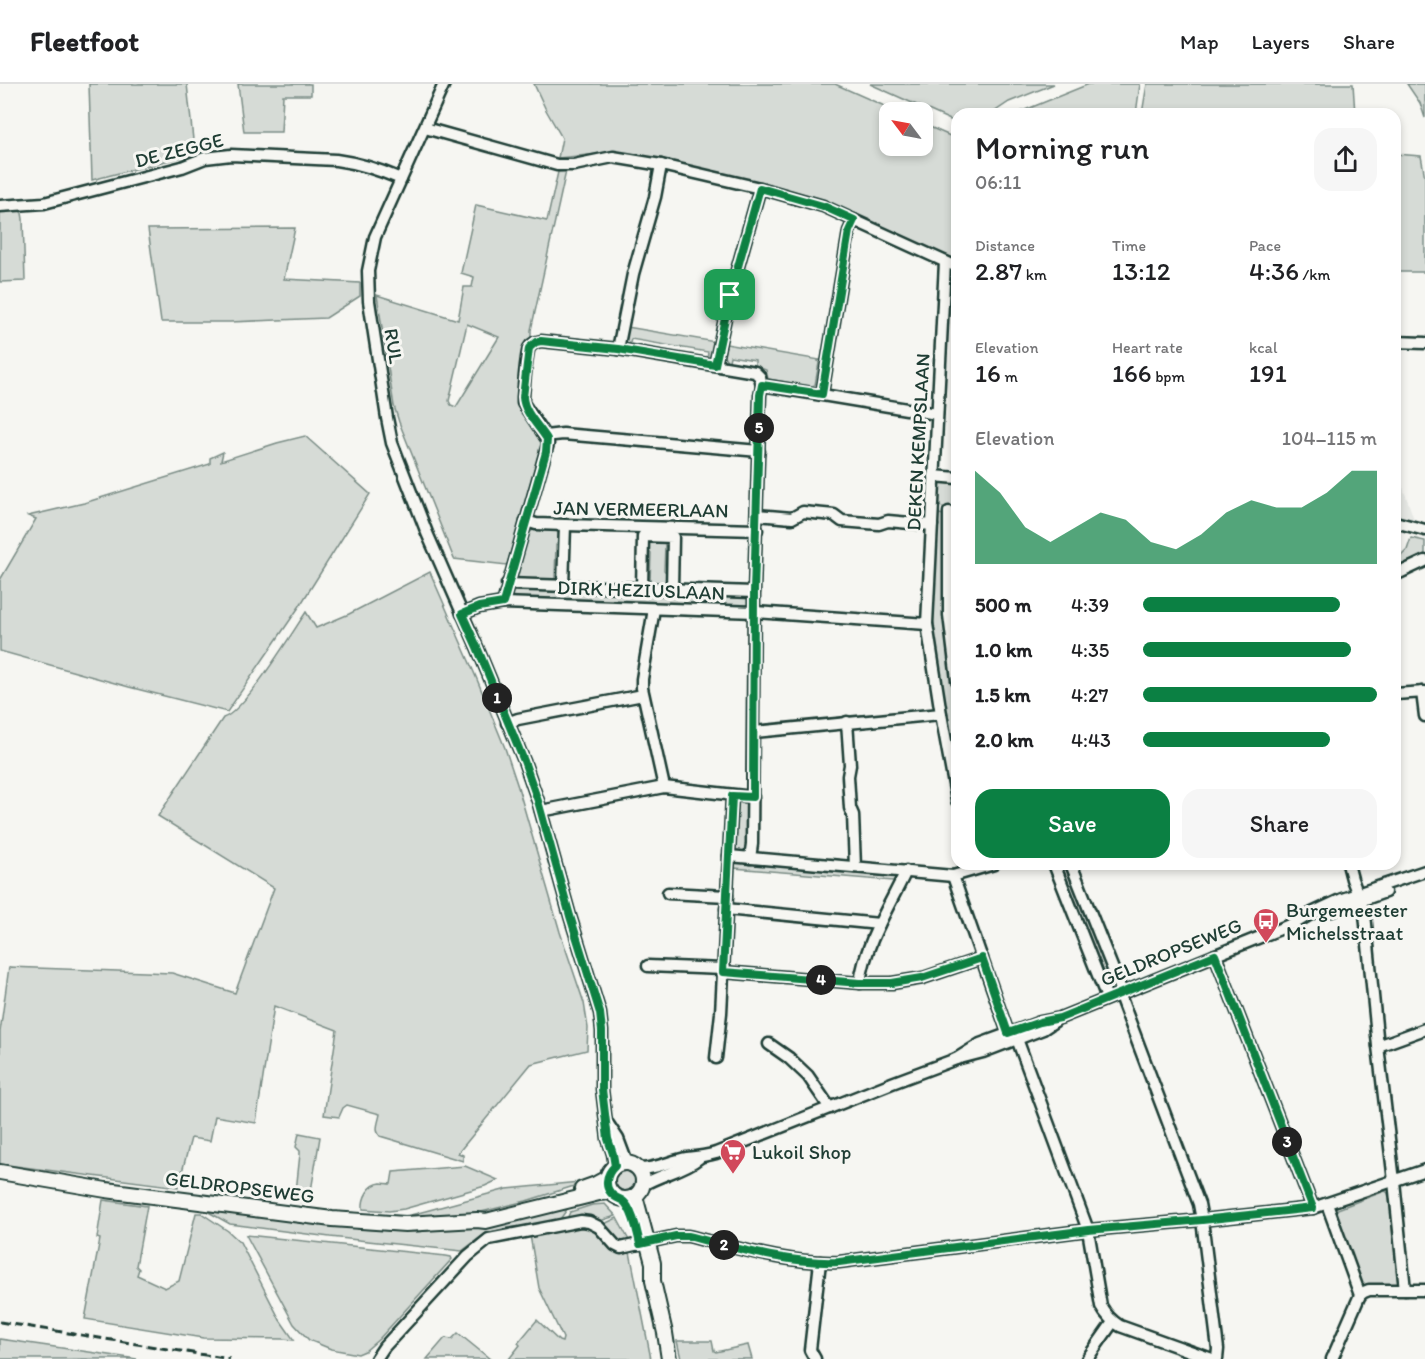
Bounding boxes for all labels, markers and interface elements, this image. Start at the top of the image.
text: Fleetfoot [30,24,139,58]
text: Map [1180,29,1219,54]
text: Layers [1252,29,1310,54]
text: Share [1343,29,1395,54]
north arrow [879,102,933,156]
map controls [879,102,933,156]
street label: DE ZEGGE [132,127,226,173]
text: Morning run [975,128,1150,167]
button: share [1314,128,1377,191]
text: 06:11 [975,170,1021,194]
text: Distance [975,236,1035,255]
text: Time [1112,236,1146,255]
text: Pace [1249,236,1281,255]
text: 2.87 [975,255,1022,287]
text: 13:12 [1112,255,1170,287]
text: 4:36 [1249,255,1299,287]
text: km [1022,265,1047,284]
text: /km [1299,265,1330,284]
pin [704,269,755,320]
icon: arrive [713,278,746,311]
street label: RUL [379,327,409,365]
text: Elevation [975,338,1039,357]
text: Heart rate [1112,338,1183,357]
text: kcal [1249,338,1277,357]
street label: DEKEN KEMPSLAAN [901,352,935,532]
text: 16 [975,357,1001,389]
text: 166 [1112,357,1152,389]
text: 191 [1249,357,1287,389]
text: m [1001,367,1018,386]
text: bpm [1152,367,1185,386]
pin: 5 [744,413,774,443]
text: 5 [755,418,763,437]
text: Elevation [975,426,1054,450]
text: 104–115 m [1282,426,1377,450]
street label: JAN VERMEERLAAN [553,495,729,523]
street label: DIRK HEZIUSLAAN [557,575,725,605]
text: 500 m [975,593,1031,617]
text: 4:39 [1071,593,1109,617]
text: 1.0 km [975,638,1032,662]
text: 4:35 [1071,638,1109,662]
pin: 1 [482,683,512,713]
text: 1.5 km [975,683,1031,707]
text: 4:27 [1071,683,1108,707]
text: 1 [493,688,501,707]
text: 2.0 km [975,728,1034,752]
text: 4:43 [1071,728,1111,752]
button: Save [975,789,1170,858]
button: Share [1182,789,1377,858]
place label: Burgemeester Michelsstraat [1286,898,1407,945]
bus stop icon: Burgemeester Michelsstraat [1251,906,1281,944]
street label: GELDROPSEWEG [1097,913,1245,991]
pin: 4 [806,965,836,995]
text: 4 [816,970,826,989]
pin: 3 [1272,1127,1302,1157]
text: 3 [1283,1132,1291,1151]
supermarket icon: Lukoil Shop [718,1137,748,1175]
place label: Lukoil Shop [752,1140,851,1164]
street label: GELDROPSEWEG [164,1166,316,1208]
pin: 2 [709,1230,739,1260]
text: 2 [720,1235,728,1254]

